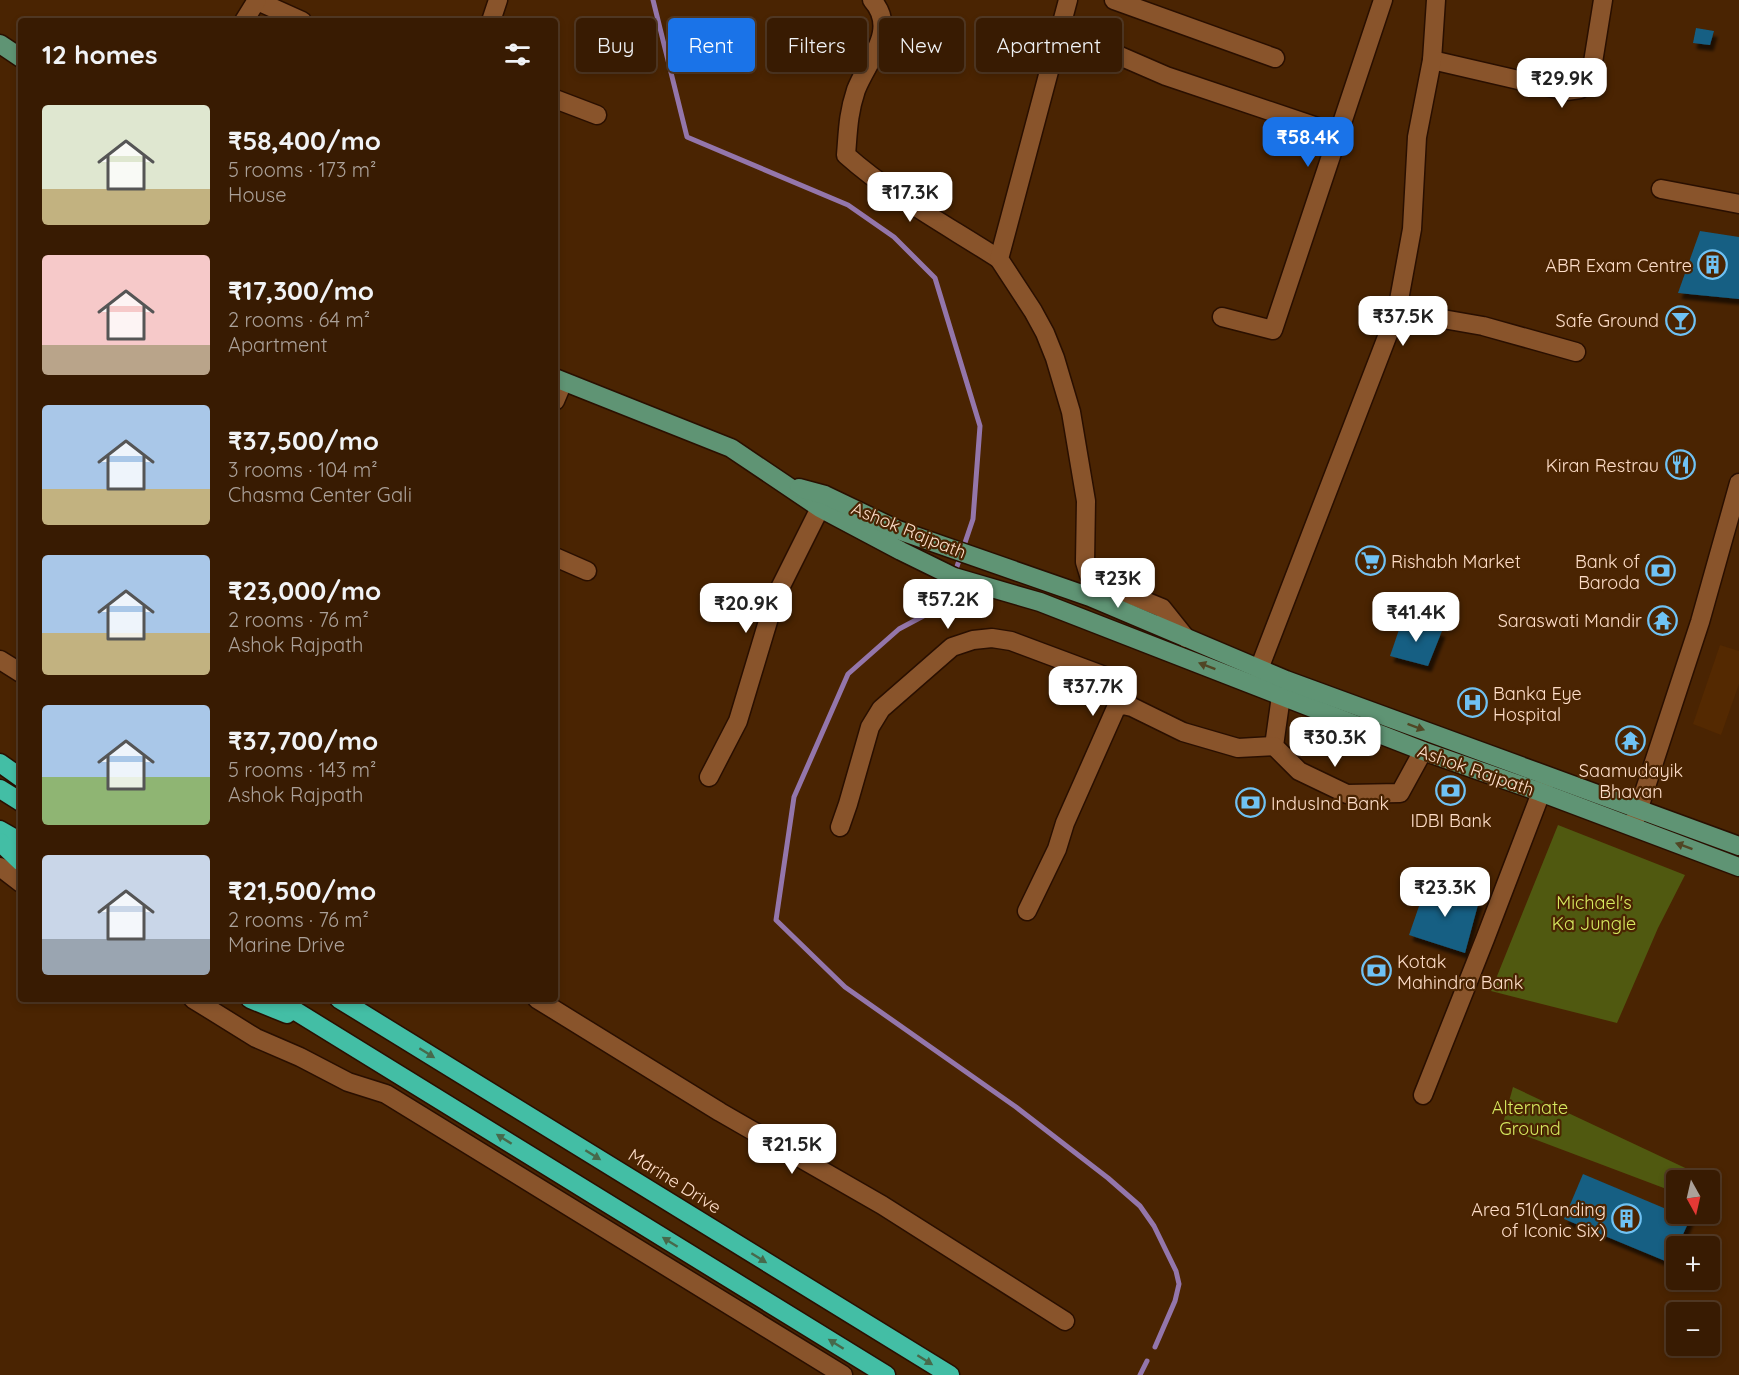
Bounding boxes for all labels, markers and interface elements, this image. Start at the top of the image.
chip: Buy [576,18,656,72]
chip: Rent [668,18,755,72]
chip: Filters [767,18,867,72]
chip: New [879,18,964,72]
chip: Apartment [976,18,1122,72]
text: 12 homes [42,38,158,71]
icon: filters [501,38,534,71]
pin: ₹29.9K [1513,58,1611,109]
text: ₹29.9K [1531,65,1593,90]
pin: ₹58.4K [1259,117,1357,168]
text: ₹58,400/mo [228,124,381,157]
text: ₹58.4K [1277,124,1339,149]
icon: home [90,129,162,201]
text: 5 rooms · 173 m² [228,157,376,182]
pin: ₹17.3K [861,172,959,223]
text: ₹17.3K [881,179,939,204]
text: House [228,182,287,207]
building icon: ABR Exam Centre [1697,249,1729,281]
place label: ABR Exam Centre [1545,254,1692,277]
text: ₹17,300/mo [228,274,374,307]
icon: home [90,279,162,351]
pin: ₹37.5K [1354,296,1452,347]
text: ₹37.5K [1373,303,1433,328]
bar icon: Safe Ground [1664,304,1696,336]
text: 2 rooms · 64 m² [228,307,370,332]
place label: Safe Ground [1556,309,1659,332]
text: Apartment [228,332,328,357]
text: ₹37,500/mo [228,424,379,457]
icon: home [90,429,162,501]
restaurant icon: Kiran Restrau [1664,449,1696,481]
place label: Kiran Restrau [1546,454,1659,477]
text: 3 rooms · 104 m² [228,457,378,482]
text: Chasma Center Gali [228,482,412,507]
street label: Ashok Rajpath [848,497,970,563]
supermarket icon: Rishabh Market [1354,545,1386,577]
place label: Rishabh Market [1391,550,1521,573]
place label: Bank of Baroda [1575,550,1641,594]
bank icon: Bank of Baroda [1645,555,1677,587]
pin: ₹23K [1082,558,1154,609]
text: ₹23K [1095,565,1141,590]
text: ₹23,000/mo [228,574,381,607]
icon: home [90,579,162,651]
pin: ₹57.2K [899,579,997,630]
pin: ₹20.9K [697,583,795,634]
text: ₹57.2K [917,586,979,611]
text: ₹20.9K [714,590,778,615]
pin: ₹41.4K [1367,592,1465,643]
text: ₹41.4K [1386,599,1446,624]
temple icon: Saraswati Mandir [1647,604,1679,636]
text: 2 rooms · 76 m² [228,607,369,632]
place label: Saraswati Mandir [1498,609,1642,632]
text: Ashok Rajpath [228,632,363,657]
one-way arrow [1198,661,1216,671]
pin: ₹37.7K [1044,666,1142,717]
text: ₹37.7K [1063,673,1123,698]
place label: Banka Eye Hospital [1493,682,1582,726]
hospital icon: Banka Eye Hospital [1456,687,1488,719]
pin: ₹30.3K [1286,717,1384,768]
one-way arrow [1407,723,1425,733]
text: ₹37,700/mo [228,724,378,757]
text: ₹30.3K [1304,724,1366,749]
temple icon: Saamudayik Bhavan [1615,725,1647,757]
icon: home [90,729,162,801]
street label: Ashok Rajpath [1415,739,1537,801]
text: 5 rooms · 143 m² [228,757,376,782]
place label: Saamudayik Bhavan [1579,759,1683,803]
bank icon: IDBI Bank [1435,775,1467,807]
text: Ashok Rajpath [228,782,363,807]
bank icon: IndusInd Bank [1234,787,1266,819]
place label: IndusInd Bank [1271,792,1389,815]
place label: IDBI Bank [1410,809,1492,832]
one-way arrow [1675,841,1693,851]
pin: ₹23.3K [1396,867,1494,918]
text: ₹21,500/mo [228,874,376,907]
text: ₹23.3K [1414,874,1476,899]
icon: home [90,879,162,951]
park label: Michael's Ka Jungle [1552,891,1636,935]
text: 2 rooms · 76 m² [228,907,369,932]
text: Marine Drive [228,932,345,957]
place label: Kotak Mahindra Bank [1397,950,1523,994]
bank icon: Kotak Mahindra Bank [1360,955,1392,987]
one-way arrow [419,1048,435,1059]
park label: Alternate Ground [1492,1096,1568,1140]
pin: ₹21.5K [743,1124,841,1175]
text: ₹21.5K [762,1131,822,1156]
one-way arrow [496,1134,512,1145]
street label: Marine Drive [624,1143,726,1219]
one-way arrow [585,1150,601,1161]
north arrow [1666,1170,1720,1224]
map controls [1666,1170,1720,1356]
place label: Area 51(Landing of Iconic Six) [1471,1198,1606,1242]
building icon: Area 51(Landing of Iconic Six) [1611,1203,1643,1235]
one-way arrow [662,1236,678,1247]
button: + [1666,1236,1720,1290]
one-way arrow [751,1252,767,1263]
button: − [1666,1302,1720,1356]
one-way arrow [828,1339,844,1350]
one-way arrow [917,1354,933,1365]

